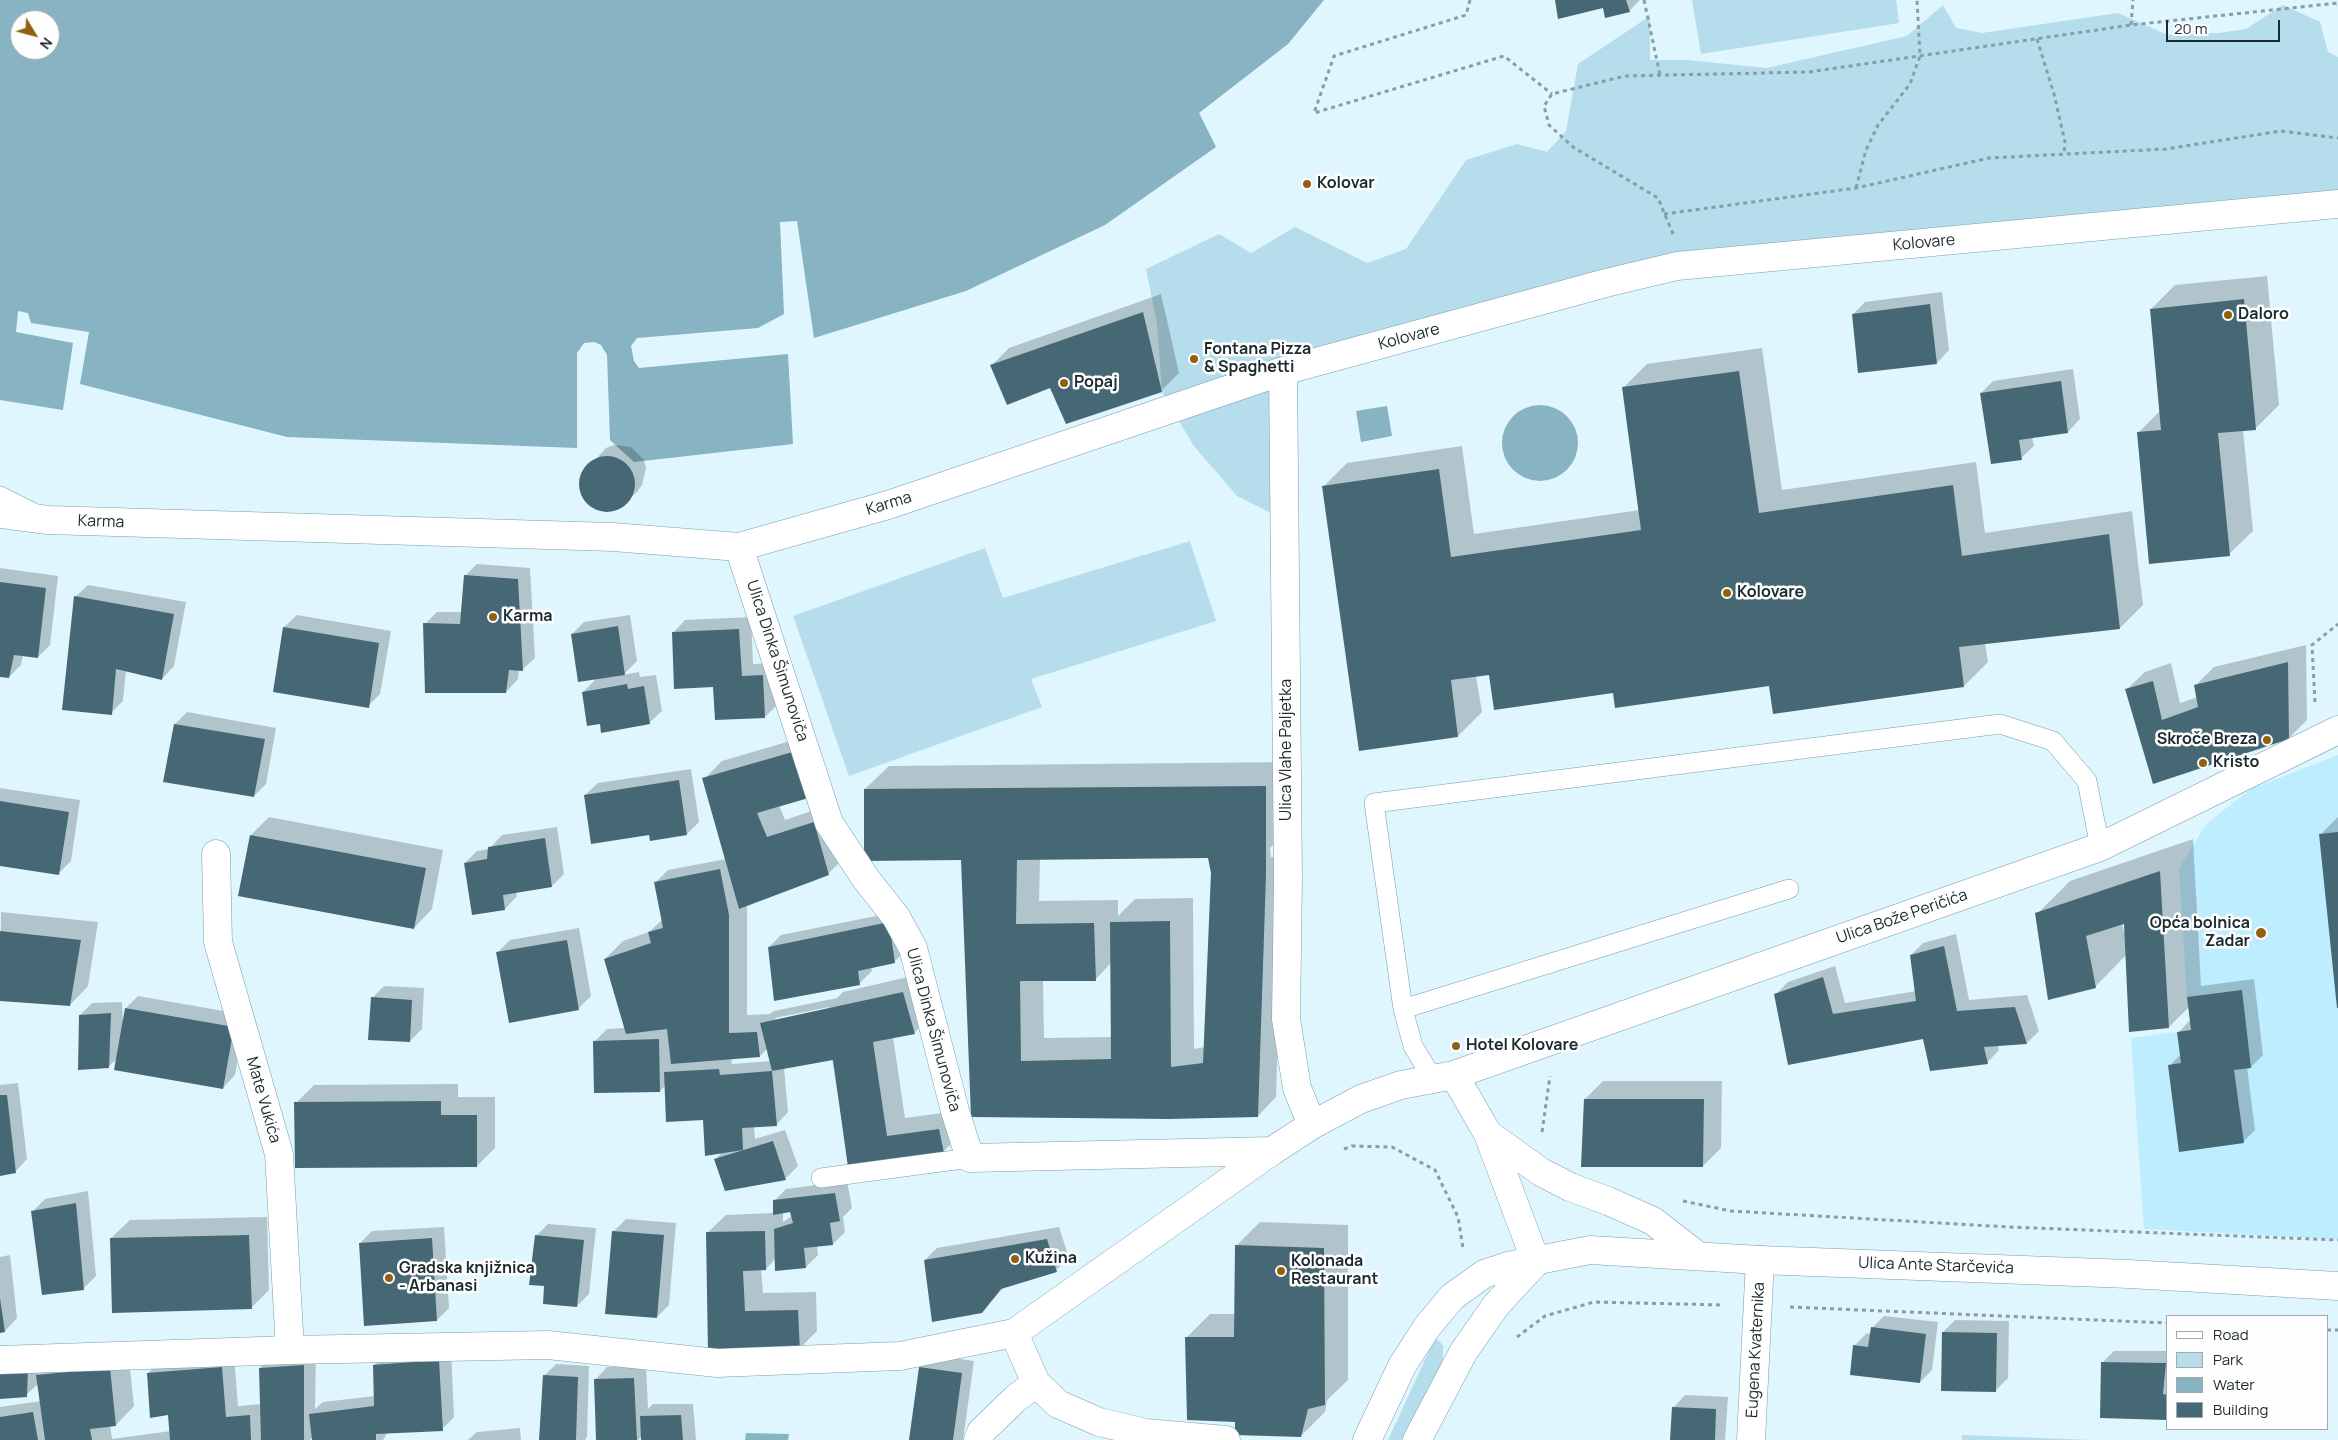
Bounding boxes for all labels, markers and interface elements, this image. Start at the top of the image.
north arrow [10,10,60,60]
scale bar [2168,10,2282,42]
text: 20 m [2174,18,2207,39]
text: N [36,34,57,53]
place label: Kolovar [1317,174,1375,194]
marker: Kolovar [1301,178,1313,190]
street label: Kolovare [1892,231,1956,255]
place label: Daloro [2238,305,2289,325]
marker: Daloro [2222,309,2234,321]
street label: Kolovare [1376,320,1442,354]
place label: Fontana Pizza & Spaghetti [1204,340,1311,378]
marker: Fontana Pizza & Spaghetti [1188,353,1200,365]
place label: Popaj [1074,373,1118,393]
marker: Popaj [1058,377,1070,389]
street label: Karma [864,488,914,520]
street label: Karma [77,512,125,532]
street label: Ulica Dinka Šimunoviča [742,578,812,744]
place label: Kolovare [1737,583,1804,603]
marker: Kolovare [1721,587,1733,599]
place label: Karma [503,607,553,627]
marker: Karma [487,611,499,623]
street label: Ulica Vlahe Paljetka [1277,679,1297,821]
place label: Skroče Breza [2157,730,2257,750]
marker: Skroče Breza [2261,734,2273,746]
place label: Kristo [2213,753,2259,773]
marker: Kristo [2197,757,2209,769]
street label: Ulica Bože Peričića [1834,886,1970,948]
place label: Opća bolnica Zadar [2150,914,2250,952]
marker: Opća bolnica Zadar [2254,926,2268,940]
street label: Ulica Dinka Šimunoviča [902,946,964,1114]
place label: Hotel Kolovare [1466,1036,1578,1056]
marker: Hotel Kolovare [1450,1040,1462,1052]
street label: Mate Vukića [242,1055,284,1145]
place label: Kužina [1025,1249,1077,1269]
place label: Kolonada Restaurant [1291,1252,1378,1290]
marker: Kužina [1009,1253,1021,1265]
street label: Ulica Ante Starčevića [1858,1254,2014,1278]
place label: Gradska knjižnica - Arbanasi [399,1259,535,1297]
marker: Kolonada Restaurant [1275,1265,1287,1277]
marker: Gradska knjižnica - Arbanasi [383,1272,395,1284]
street label: Eugena Kvaternika [1743,1282,1769,1418]
legend [2166,1315,2328,1430]
text: Road [2213,1324,2249,1345]
text: Park [2213,1349,2243,1370]
text: Water [2213,1374,2255,1395]
text: Building [2213,1399,2268,1420]

